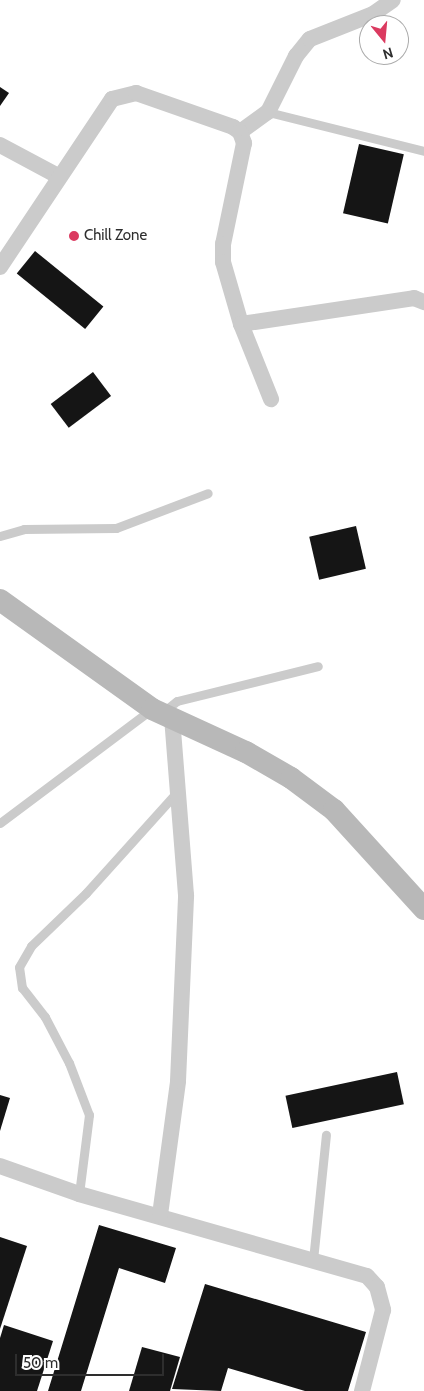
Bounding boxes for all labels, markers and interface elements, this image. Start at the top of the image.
north arrow [359,15,409,65]
text: N [381,43,395,63]
place label: Chill Zone [84,227,147,245]
marker: Chill Zone [68,230,80,242]
scale bar [18,1344,166,1376]
text: 50 m [23,1354,58,1372]

